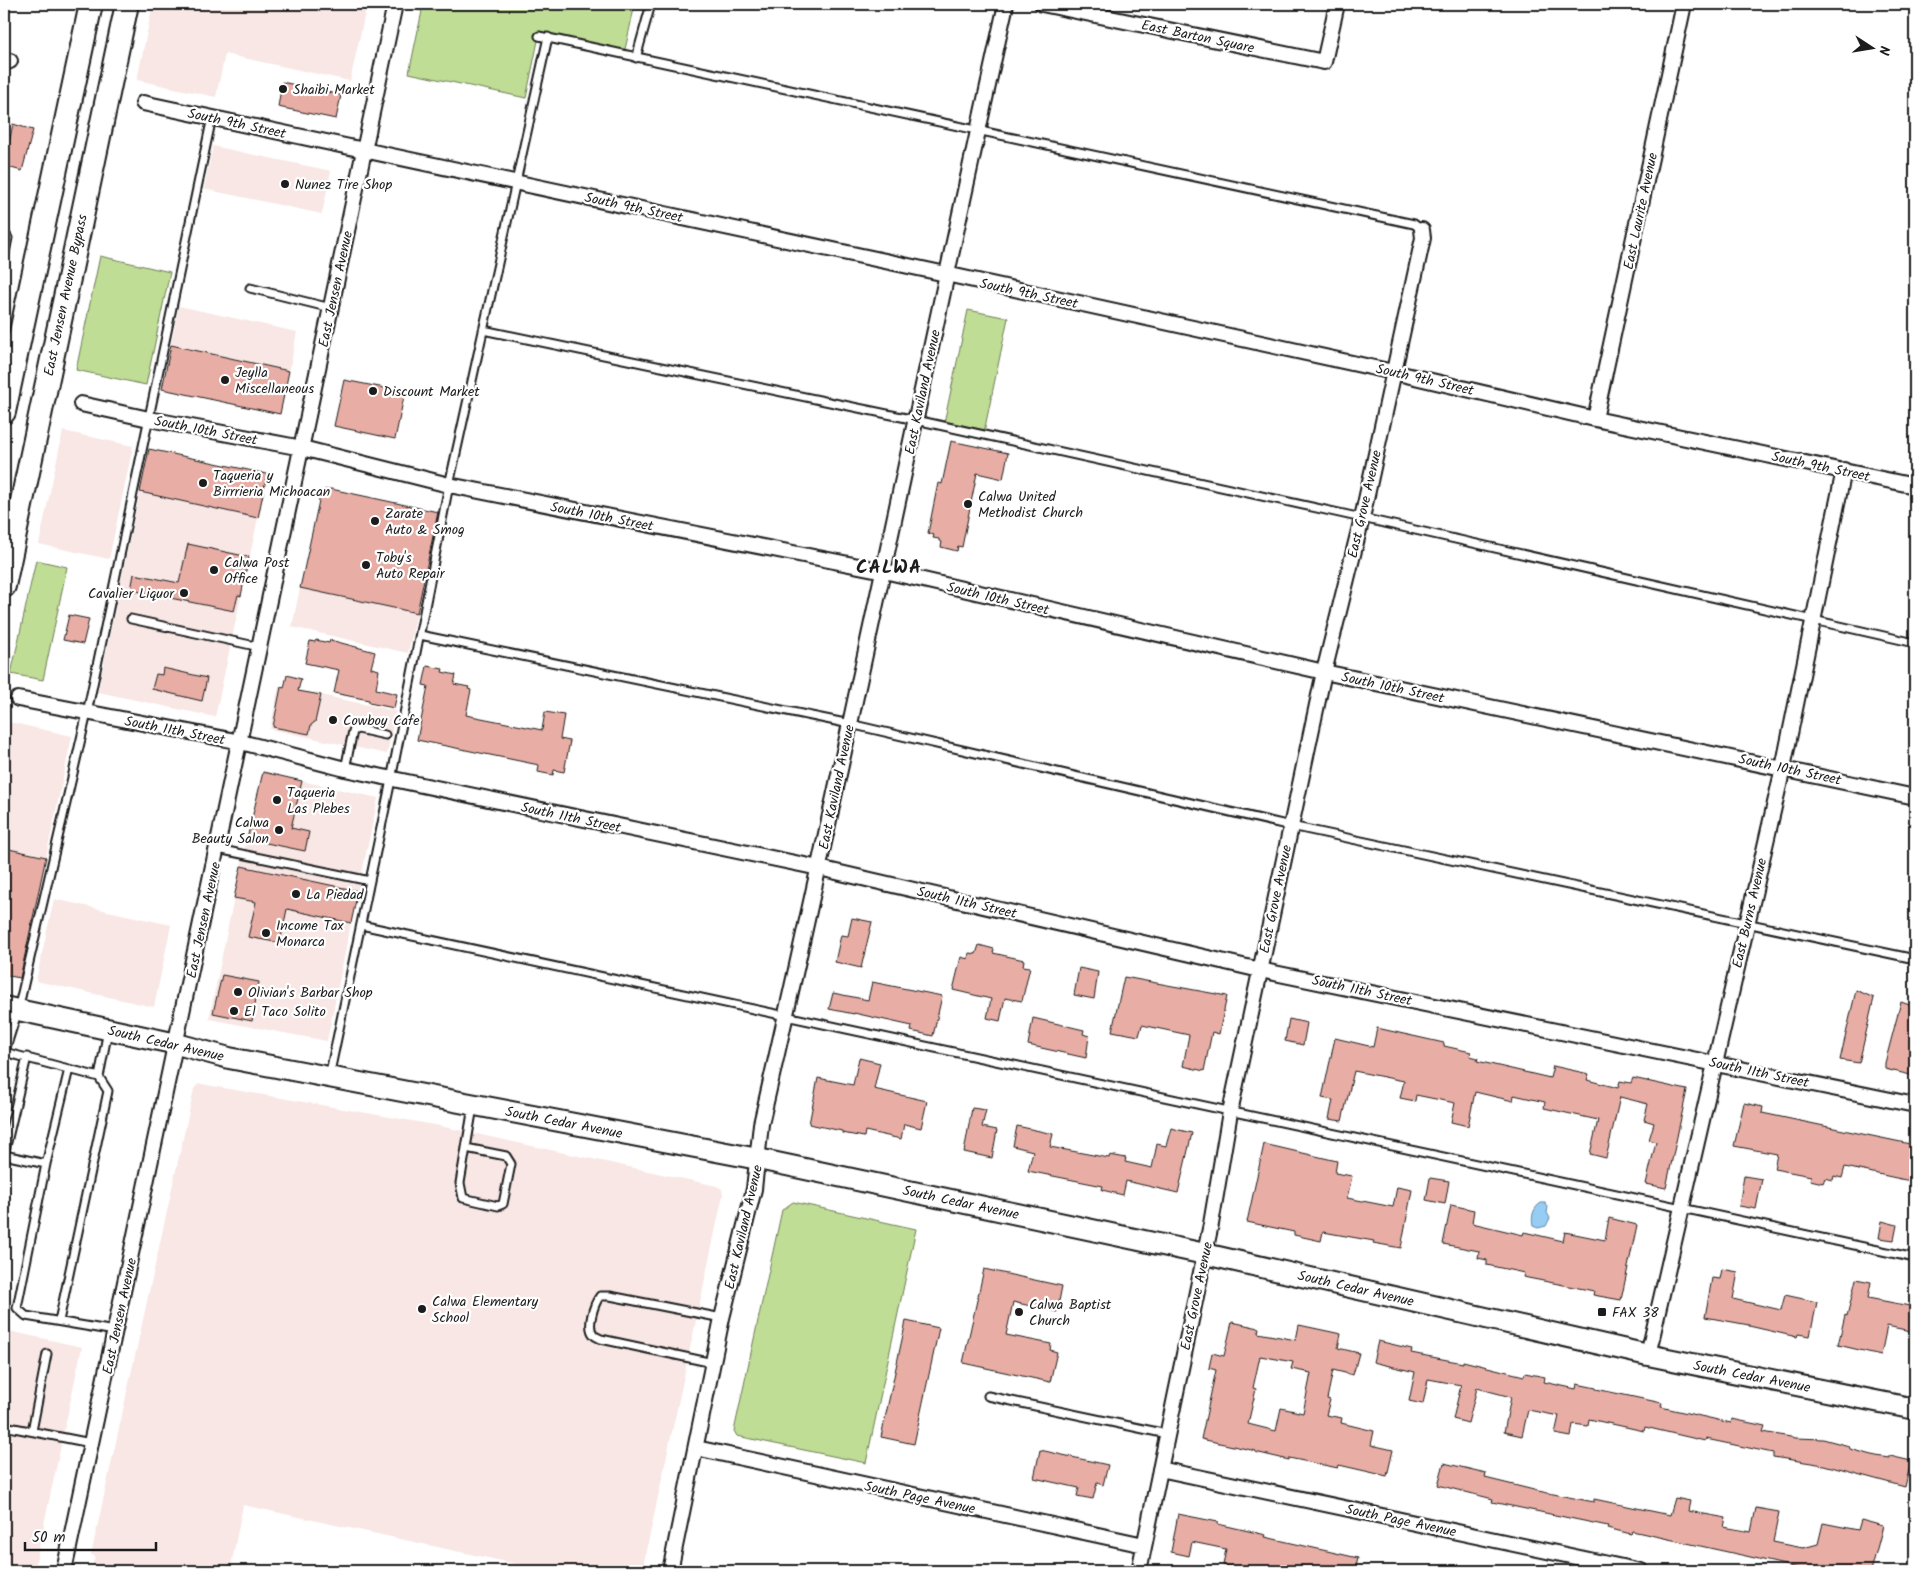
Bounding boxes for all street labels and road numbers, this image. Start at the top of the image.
street label: East Barton Square [1139,14,1257,60]
street label: South 9th Street [186,103,289,145]
street label: East Laurite Avenue [1618,150,1664,272]
street label: South 9th Street [583,187,686,229]
street label: East Jensen Avenue Bypass [38,212,94,378]
street label: East Jensen Avenue [313,228,359,350]
street label: South 9th Street [978,273,1081,315]
street label: East Kaviland Avenue [899,327,947,457]
street label: South 9th Street [1374,358,1476,402]
street label: South 10th Street [152,410,260,452]
street label: South 9th Street [1770,446,1873,488]
street label: East Grove Avenue [1342,447,1388,560]
street label: South 10th Street [548,496,656,538]
street label: South 10th Street [944,577,1052,622]
street label: South 10th Street [1339,666,1447,710]
street label: South 11th Street [123,710,227,752]
street label: East Kaviland Avenue [813,722,861,852]
street label: South 10th Street [1736,748,1844,792]
street label: South 11th Street [519,797,623,839]
street label: East Grove Avenue [1254,842,1298,955]
street label: East Burns Avenue [1727,855,1773,970]
street label: East Jensen Avenue [181,859,227,981]
street label: South 11th Street [915,881,1019,925]
street label: South 11th Street [1310,970,1414,1012]
street label: South Cedar Avenue [105,1020,227,1068]
street label: South 11th Street [1707,1052,1811,1094]
street label: South Cedar Avenue [503,1101,625,1145]
street label: East Kaviland Avenue [719,1162,769,1292]
street label: South Cedar Avenue [900,1180,1022,1226]
street label: East Grove Avenue [1175,1239,1219,1352]
street label: East Jensen Avenue [97,1255,143,1377]
street label: South Cedar Avenue [1295,1265,1417,1313]
street label: South Cedar Avenue [1691,1355,1813,1399]
street label: South Page Avenue [862,1475,978,1521]
street label: South Page Avenue [1343,1498,1459,1544]

